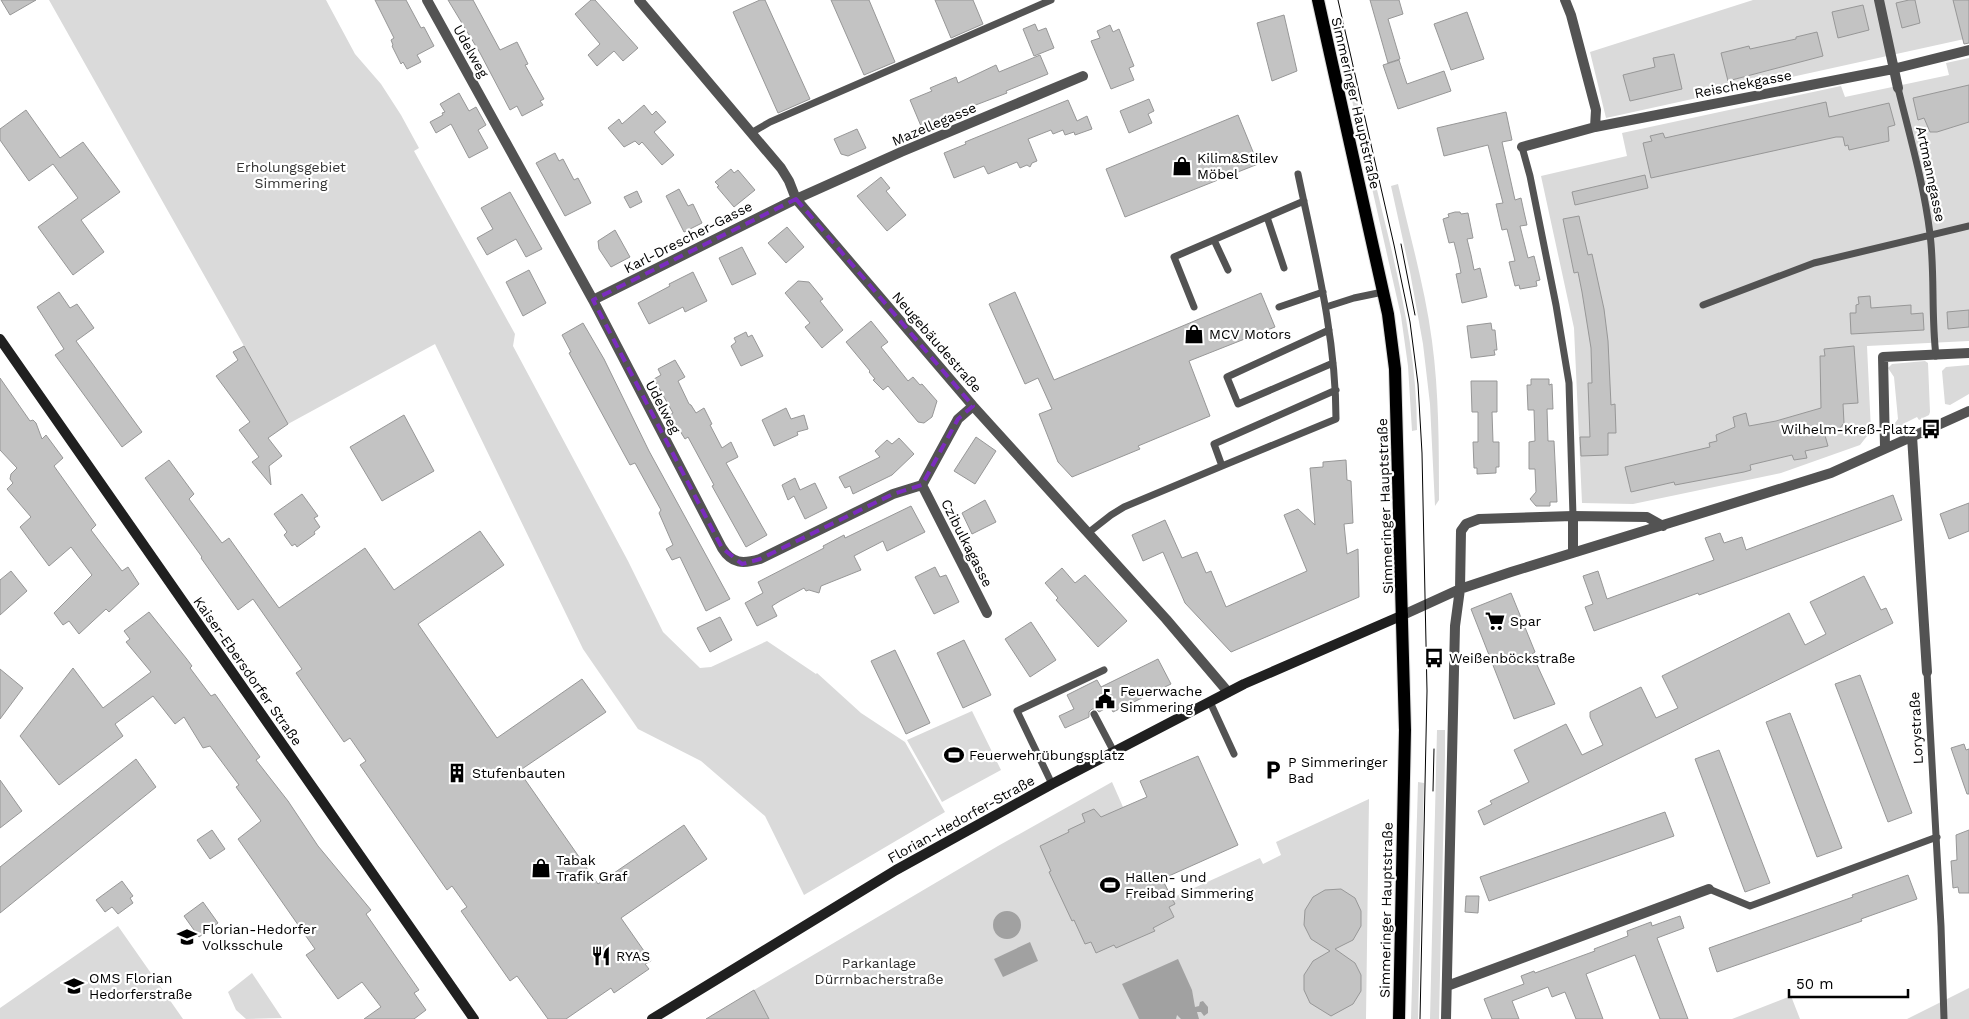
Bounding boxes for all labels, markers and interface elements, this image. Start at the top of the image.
street label: Simmeringer Hauptstraße [1328,16,1384,190]
street label: Udelweg [450,22,492,81]
street label: Reischekgasse [1693,67,1793,101]
street label: Mazellegasse [889,99,979,149]
street label: Artmanngasse [1913,125,1949,223]
place label: Kilim&Stilev Möbel [1197,150,1279,182]
shop icon: Kilim&Stilev Möbel [1171,155,1193,177]
park label: Erholungsgebiet Simmering [236,159,346,191]
street label: Karl-Drescher-Gasse [621,198,755,276]
street label: Neugebäudestraße [889,288,985,396]
shop icon: MCV Motors [1183,323,1205,345]
place label: MCV Motors [1209,326,1291,342]
street label: Udelweg [642,378,684,437]
street label: Simmeringer Hauptstraße [1374,418,1396,594]
bus stop icon: Wilhelm-Kreß-Platz [1920,418,1942,440]
place label: Wilhelm-Kreß-Platz [1781,421,1916,437]
street label: Czibulkagasse [938,496,996,590]
street label: Kaiser-Ebersdorfer Straße [190,594,306,748]
supermarket icon: Spar [1484,610,1506,632]
place label: Spar [1510,613,1542,629]
bus stop icon: Weißenböckstraße [1423,647,1445,669]
place label: Weißenböckstraße [1449,650,1575,666]
place label: Feuerwache Simmering [1120,683,1202,715]
public building icon: Feuerwache Simmering [1094,688,1116,710]
street label: Lorystraße [1906,691,1926,765]
sports icon: Feuerwehrübungsplatz [943,744,965,766]
place label: Feuerwehrübungsplatz [969,747,1125,763]
place label: P Simmeringer Bad [1288,754,1388,786]
parking icon: P Simmeringer Bad [1262,759,1284,781]
building icon: Stufenbauten [446,762,468,784]
place label: Stufenbauten [472,765,565,781]
street label: Florian-Hedorfer-Straße [885,772,1037,866]
street label: Simmeringer Hauptstraße [1376,822,1396,998]
place label: Tabak Trafik Graf [556,852,628,884]
shop icon: Tabak Trafik Graf [530,857,552,879]
place label: Hallen- und Freibad Simmering [1125,869,1254,901]
sports icon: Hallen- und Freibad Simmering [1099,874,1121,896]
place label: Florian-Hedorfer Volksschule [202,921,317,953]
school or university icon: Florian-Hedorfer Volksschule [176,926,198,948]
restaurant icon: RYAS [590,945,612,967]
place label: RYAS [616,948,650,964]
park label: Parkanlage Dürrnbacherstraße [815,955,943,987]
scale bar [1789,966,1908,998]
place label: OMS Florian Hedorferstraße [89,970,192,1002]
school or university icon: OMS Florian Hedorferstraße [63,975,85,997]
text: 50 m [1796,975,1833,993]

